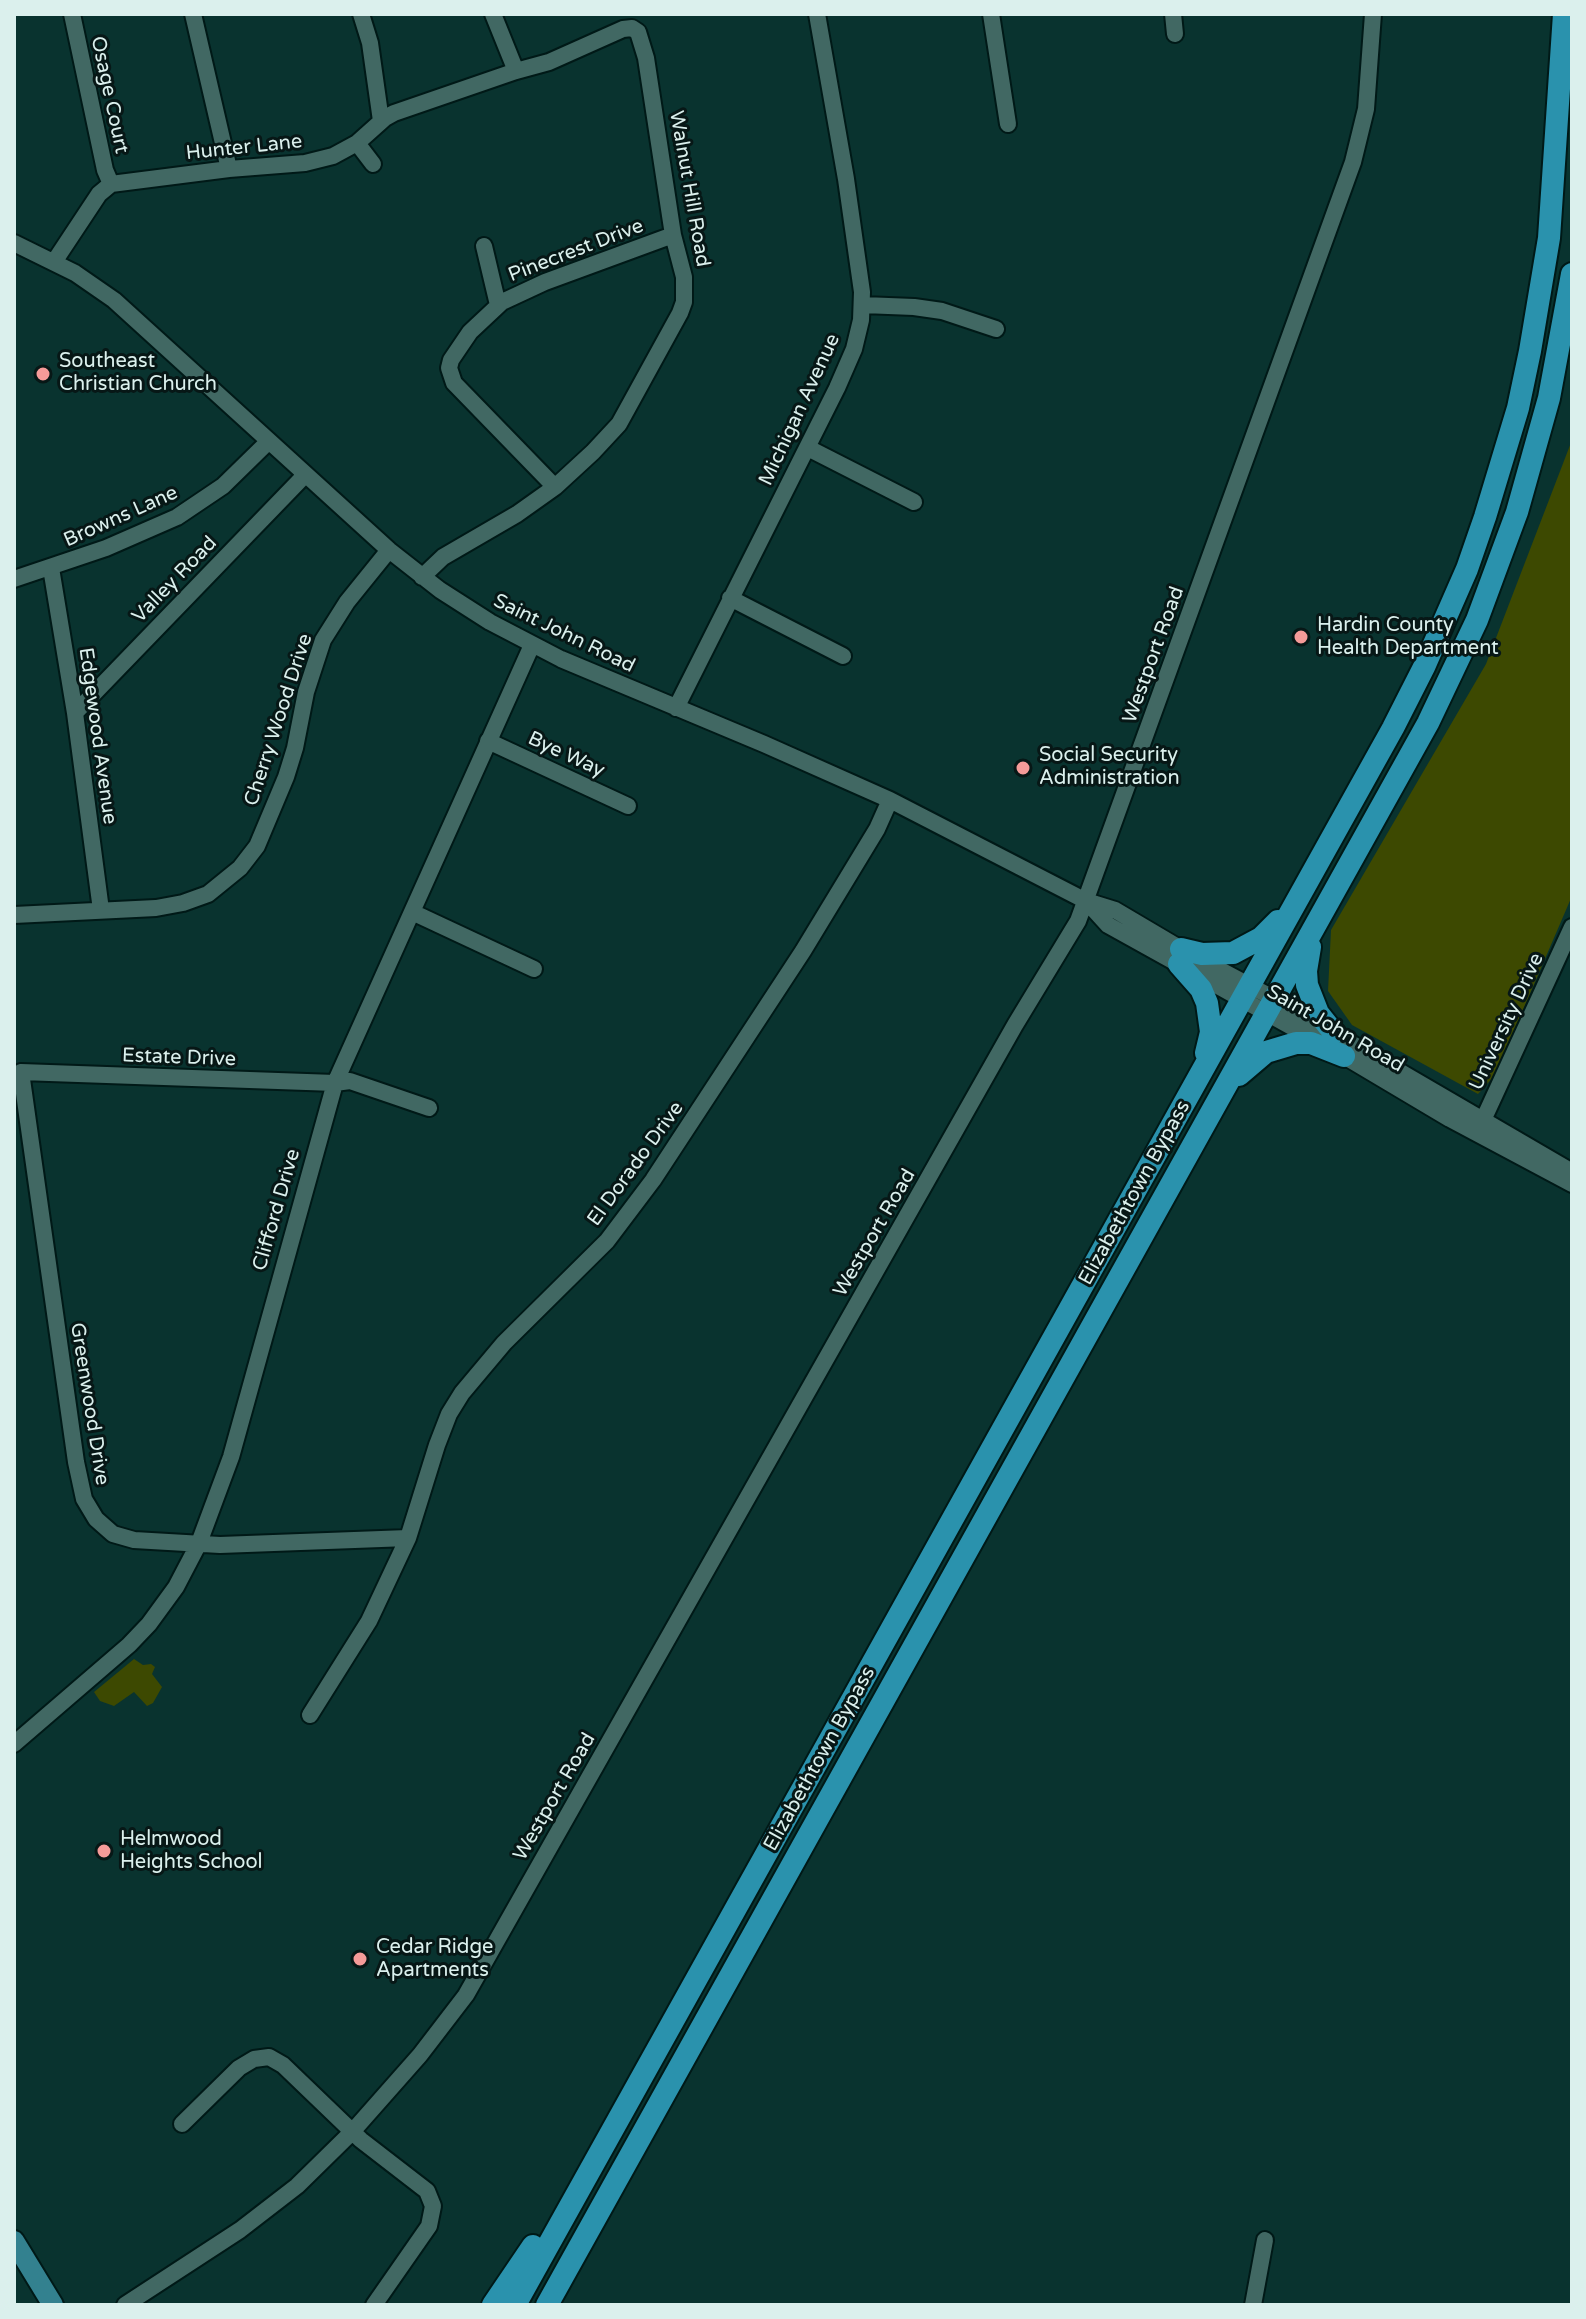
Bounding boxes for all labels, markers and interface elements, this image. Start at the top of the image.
street label: Osage Court [85,34,133,156]
street label: Walnut Hill Road [663,109,715,269]
street label: Hunter Lane [185,130,303,166]
street label: Pinecrest Drive [505,214,647,288]
street label: Michigan Avenue [754,330,846,490]
place label: Southeast Christian Church [59,350,217,397]
marker: Southeast Christian Church [34,365,52,383]
street label: Browns Lane [60,481,182,553]
street label: Valley Road [128,532,222,628]
street label: Westport Road [1118,584,1190,726]
street label: Saint John Road [489,589,639,679]
place label: Hardin County Health Department [1317,614,1499,661]
marker: Hardin County Health Department [1292,628,1310,646]
street label: Cherry Wood Drive [240,631,318,809]
street label: Edgewood Avenue [73,646,121,826]
street label: Bye Way [524,727,608,783]
place label: Social Security Administration [1039,744,1180,791]
marker: Social Security Administration [1014,759,1032,777]
street label: University Drive [1465,950,1549,1094]
street label: Saint John Road [1262,980,1408,1078]
street label: Estate Drive [122,1044,236,1072]
street label: Elizabethtown Bypass [1074,1096,1196,1290]
street label: El Dorado Drive [583,1097,689,1231]
street label: Clifford Drive [248,1146,306,1274]
street label: Westport Road [829,1165,921,1301]
street label: Greenwood Drive [64,1321,114,1487]
street label: Elizabethtown Bypass [759,1662,881,1856]
street label: Westport Road [509,1729,601,1865]
place label: Helmwood Heights School [120,1828,263,1875]
marker: Helmwood Heights School [95,1842,113,1860]
place label: Cedar Ridge Apartments [376,1936,493,1983]
marker: Cedar Ridge Apartments [351,1950,369,1968]

